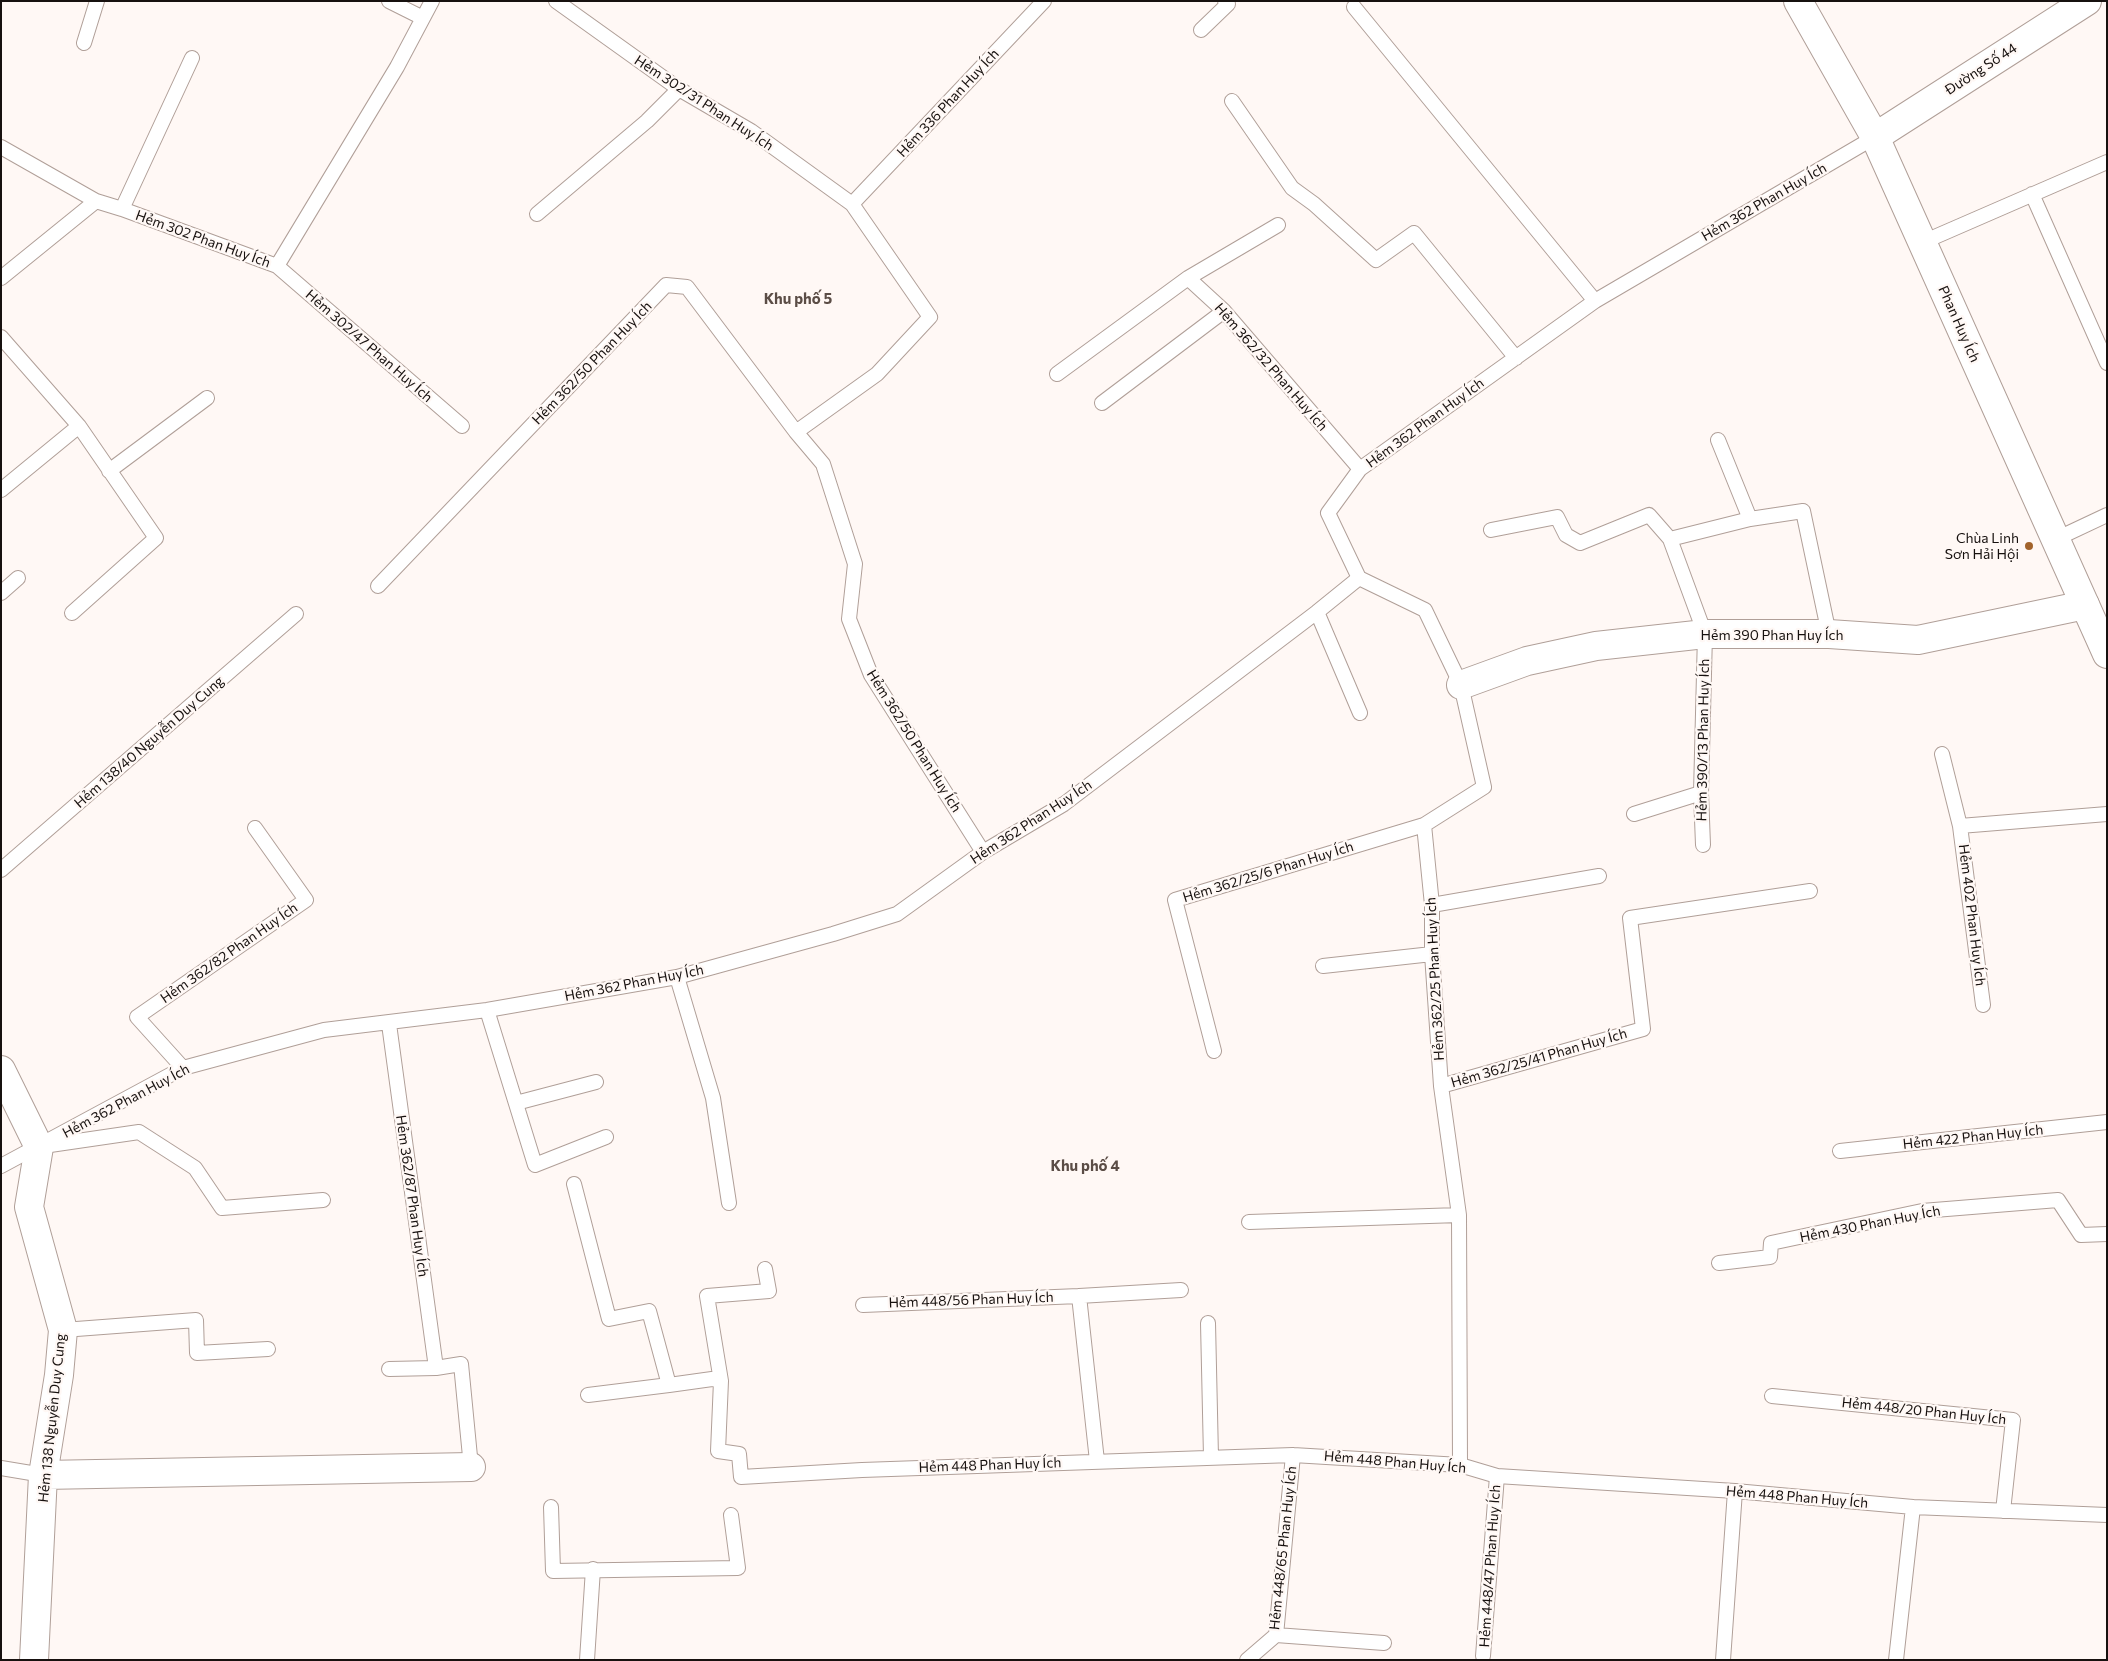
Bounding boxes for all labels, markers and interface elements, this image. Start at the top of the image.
street label: Đường Số 44 [1942,40,2020,98]
street label: Hẻm 336 Phan Huy Ích [893,45,1003,161]
street label: Hẻm 302/31 Phan Huy Ích [631,52,777,154]
street label: Hẻm 362 Phan Huy Ích [1698,159,1830,245]
street label: Hẻm 302 Phan Huy Ích [133,207,273,271]
street label: Phan Huy Ích [1935,283,1983,365]
street label: Hẻm 302/47 Phan Huy Ích [302,286,436,406]
district label: Khu phố 5 [764,290,832,308]
street label: Hẻm 362/50 Phan Huy Ích [529,298,655,428]
street label: Hẻm 362/32 Phan Huy Ích [1211,300,1331,434]
street label: Hẻm 362 Phan Huy Ích [1363,375,1487,471]
place label: Chùa Linh Sơn Hải Hội [1945,530,2019,562]
marker: Chùa Linh Sơn Hải Hội [2023,540,2035,552]
street label: Hẻm 390 Phan Huy Ích [1700,627,1844,643]
street label: Hẻm 390/13 Phan Huy Ích [1693,658,1713,822]
street label: Hẻm 362/50 Phan Huy Ích [863,667,965,815]
street label: Hẻm 138/40 Nguyễn Duy Cung [71,673,227,811]
street label: Hẻm 362 Phan Huy Ích [967,776,1095,868]
street label: Hẻm 362/25/6 Phan Huy Ích [1181,838,1355,906]
street label: Hẻm 402 Phan Huy Ích [1955,843,1989,987]
street label: Hẻm 362/25 Phan Huy Ích [1422,897,1448,1061]
street label: Hẻm 362/82 Phan Huy Ích [157,899,301,1007]
street label: Hẻm 362 Phan Huy Ích [563,961,705,1005]
street label: Hẻm 362/25/41 Phan Huy Ích [1449,1025,1629,1091]
street label: Hẻm 362 Phan Huy Ích [60,1060,192,1142]
street label: Hẻm 362/87 Phan Huy Ích [392,1114,432,1278]
street label: Hẻm 422 Phan Huy Ích [1902,1121,2044,1153]
district label: Khu phố 4 [1050,1157,1120,1175]
street label: Hẻm 430 Phan Huy Ích [1798,1202,1942,1246]
street label: Hẻm 448/56 Phan Huy Ích [888,1289,1054,1311]
street label: Hẻm 138 Nguyễn Duy Cung [35,1333,69,1503]
street label: Hẻm 448/20 Phan Huy Ích [1841,1394,2007,1428]
street label: Hẻm 448 Phan Huy Ích [1323,1447,1467,1477]
street label: Hẻm 448 Phan Huy Ích [918,1454,1062,1476]
street label: Hẻm 448/65 Phan Huy Ích [1266,1465,1300,1631]
street label: Hẻm 448 Phan Huy Ích [1725,1482,1869,1512]
street label: Hẻm 448/47 Phan Huy Ích [1476,1484,1504,1648]

